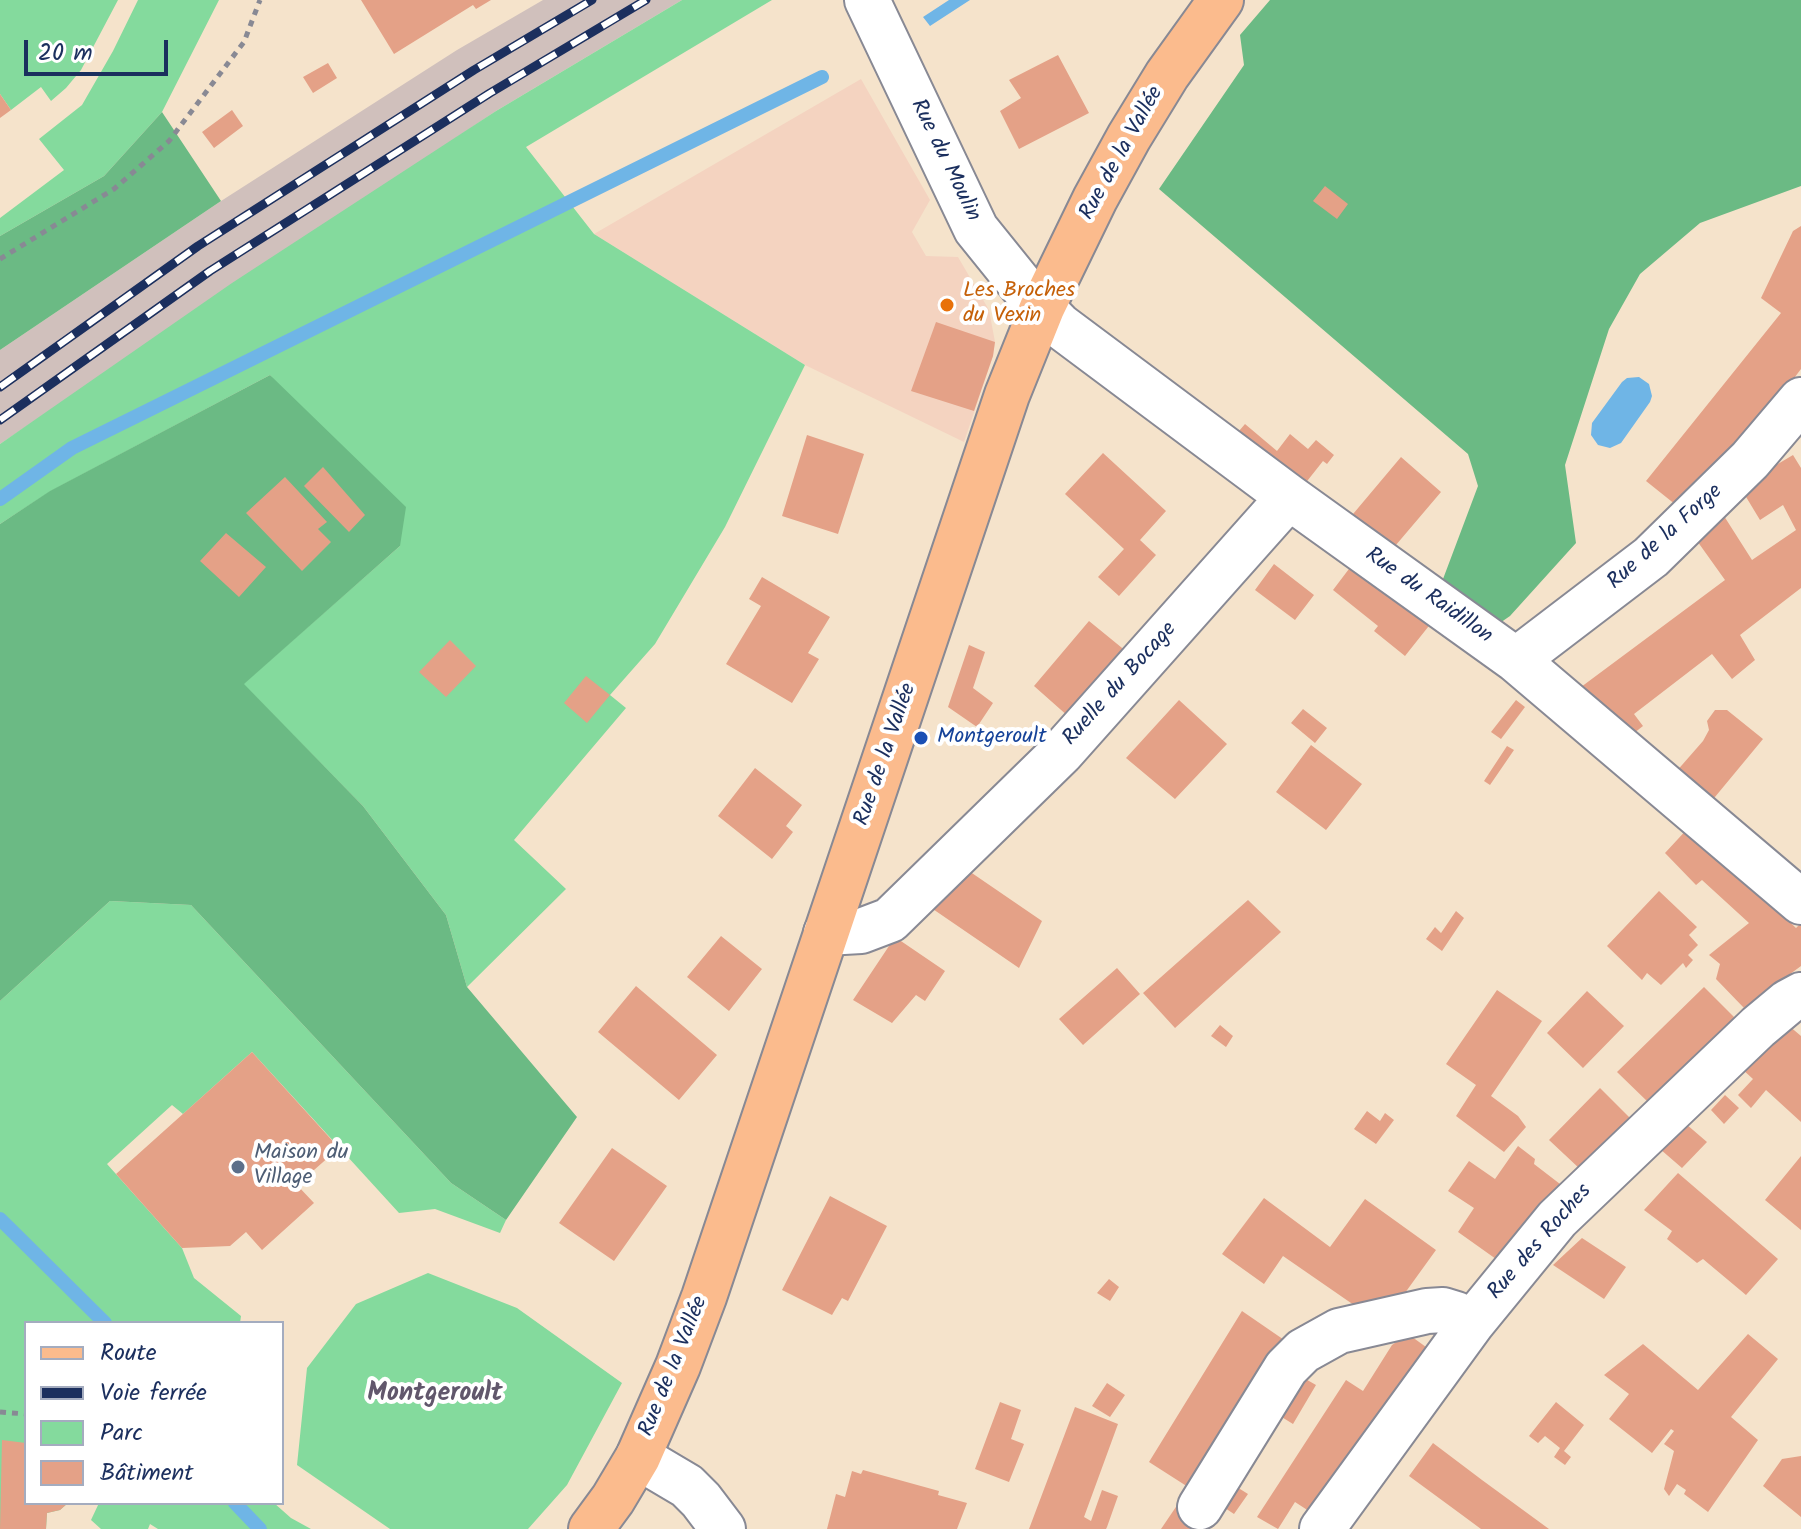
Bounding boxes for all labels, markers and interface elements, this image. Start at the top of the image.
scale bar [28,24,172,74]
text: 20 m [38,34,93,73]
street label: Rue de la Vallée [1075,83,1171,225]
street label: Rue du Moulin [903,96,985,226]
place label: Les Broches du Vexin [963,279,1075,330]
marker: Les Broches du Vexin [938,296,956,314]
street label: Rue de la Forge [1603,480,1729,596]
street label: Rue du Raidillon [1359,543,1497,651]
street label: Ruelle du Bocage [1058,618,1184,752]
street label: Rue de la Vallée [850,680,924,830]
place label: Montgeroult [937,725,1047,751]
marker: Montgeroult [912,729,930,747]
place label: Maison du Village [254,1141,348,1192]
marker: Maison du Village [229,1158,247,1176]
street label: Rue des Roches [1484,1180,1598,1306]
street label: Rue de la Vallée [635,1293,715,1441]
legend [24,1321,284,1505]
text: Route [100,1334,157,1373]
text: Voie ferrée [100,1374,207,1413]
district label: Montgeroult [367,1380,503,1412]
text: Parc [100,1414,143,1453]
text: Bâtiment [100,1454,194,1493]

